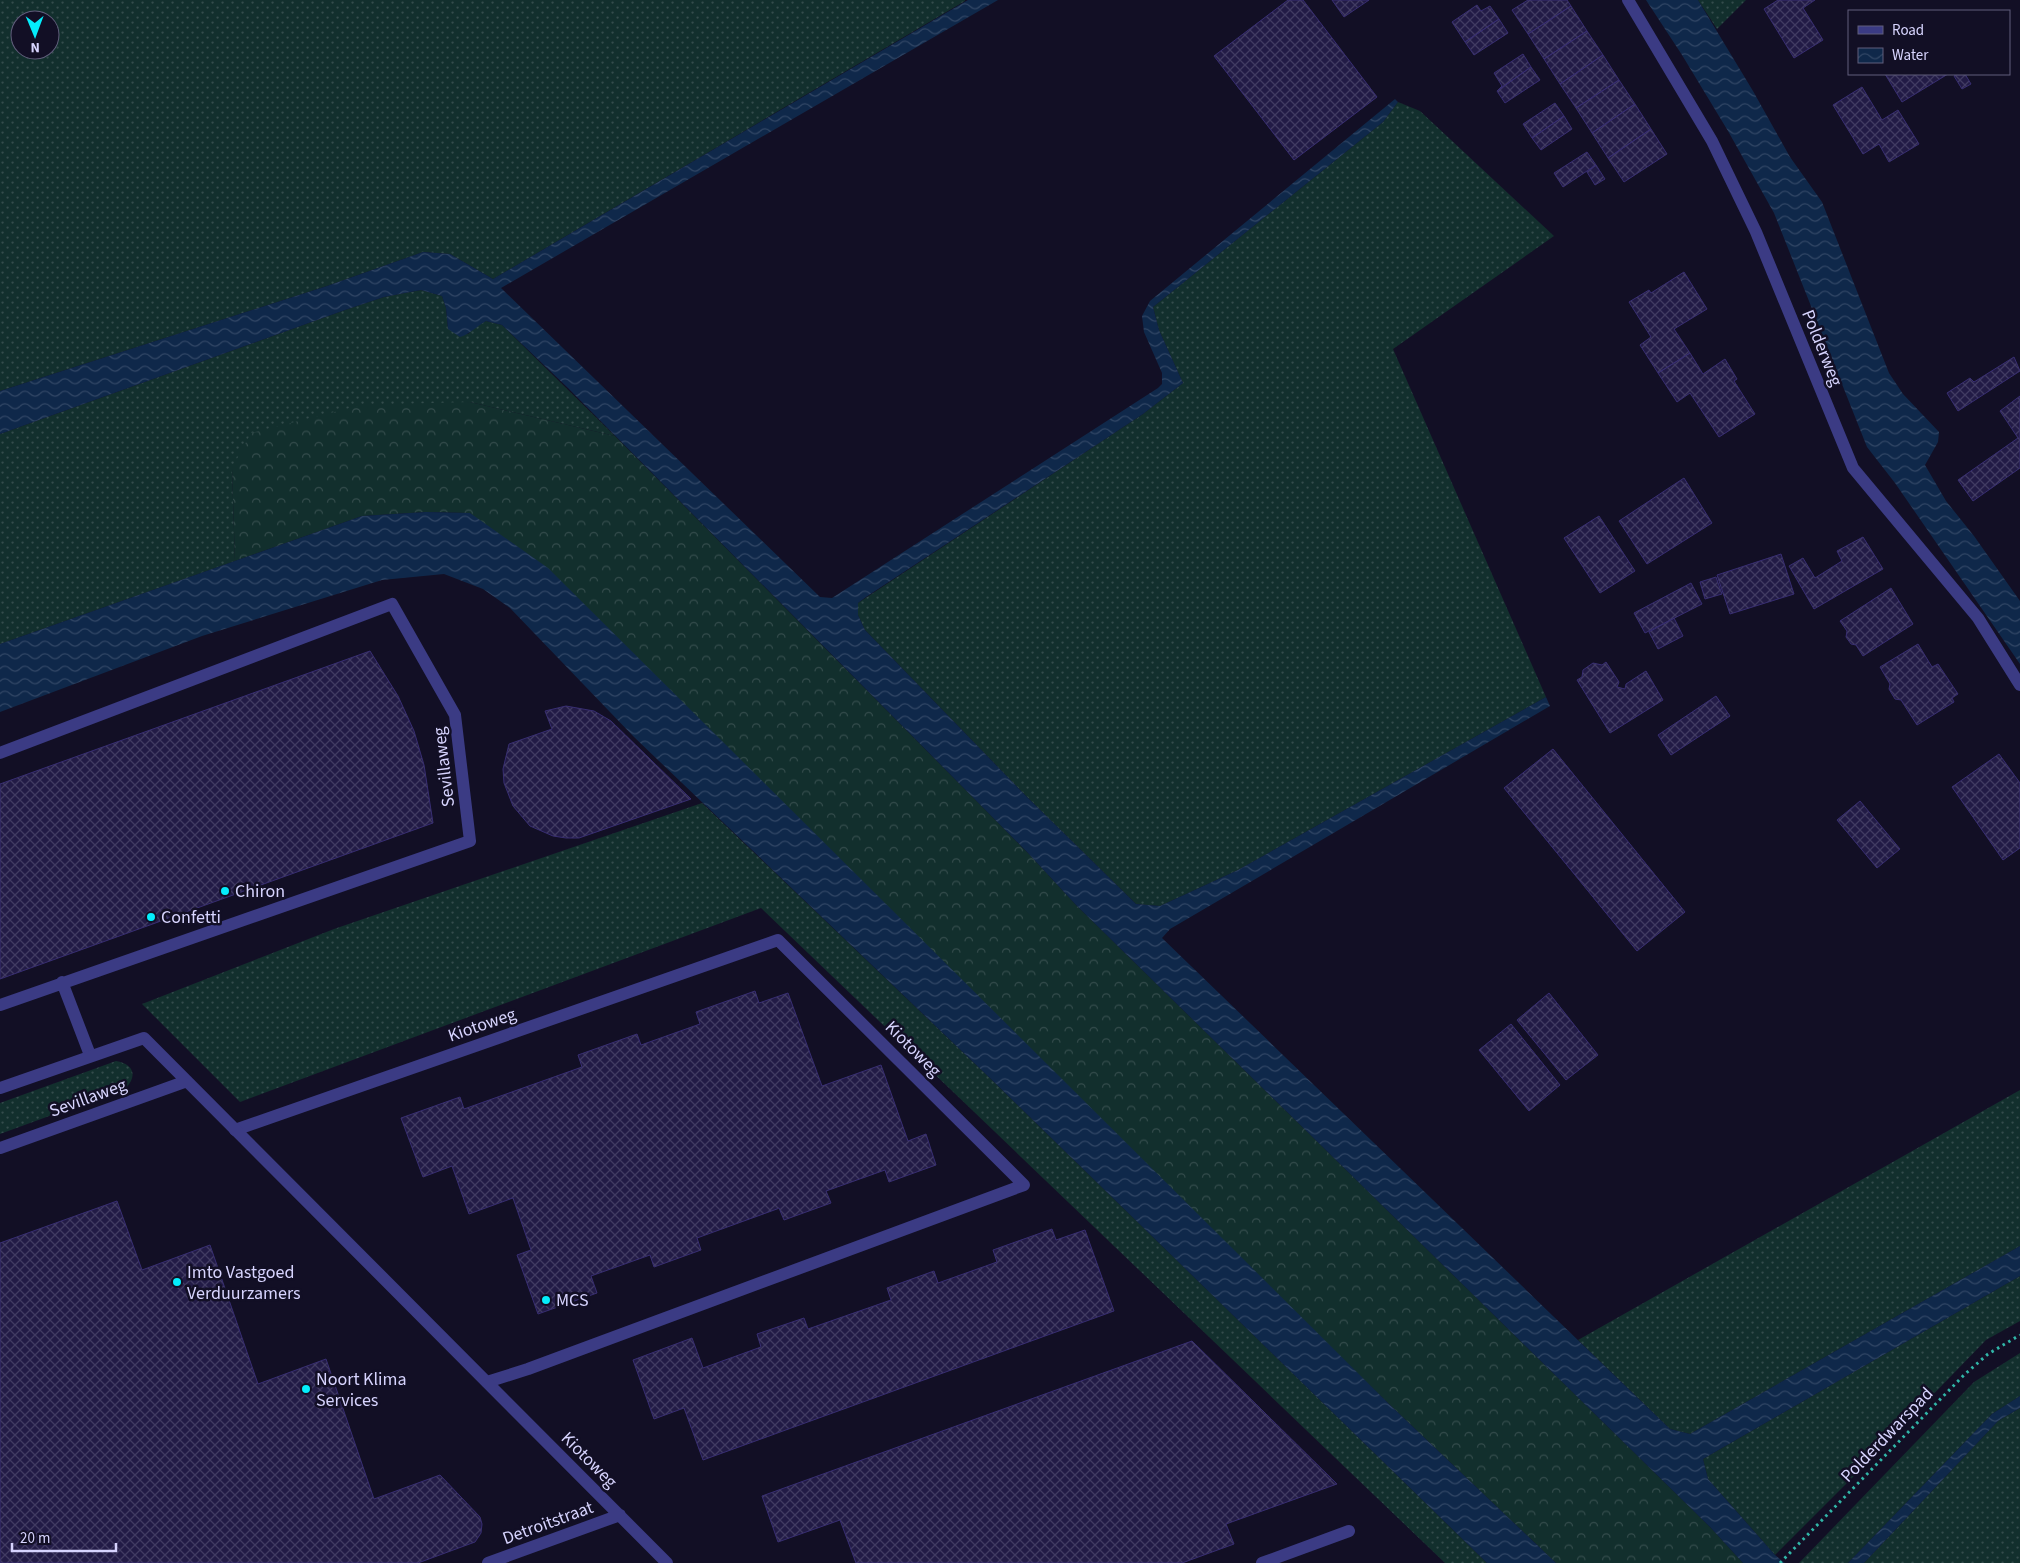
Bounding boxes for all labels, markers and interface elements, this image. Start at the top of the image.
north arrow [10,10,60,60]
legend [1848,10,2010,75]
text: Road [1892,20,1924,41]
text: N [30,37,40,57]
text: Water [1892,45,1929,66]
street label: Polderweg [1795,306,1849,390]
street label: Sevillaweg [427,726,461,808]
place label: Chiron [235,879,285,904]
marker: Chiron [219,885,231,897]
place label: Confetti [161,905,221,930]
marker: Confetti [145,911,157,923]
street label: Kiotoweg [445,1002,519,1048]
street label: Kiotoweg [879,1015,947,1083]
street label: Sevillaweg [46,1073,130,1123]
place label: Imto Vastgoed Verduurzamers [187,1260,301,1306]
marker: Imto Vastgoed Verduurzamers [171,1276,183,1288]
place label: MCS [556,1288,589,1313]
marker: MCS [540,1294,552,1306]
place label: Noort Klima Services [316,1367,407,1413]
street label: Polderdwarspad [1835,1382,1939,1488]
marker: Noort Klima Services [300,1383,312,1395]
street label: Kiotoweg [555,1426,623,1494]
street label: Detroitstraat [499,1495,597,1551]
scale bar [12,1520,116,1552]
text: 20 m [20,1528,50,1549]

